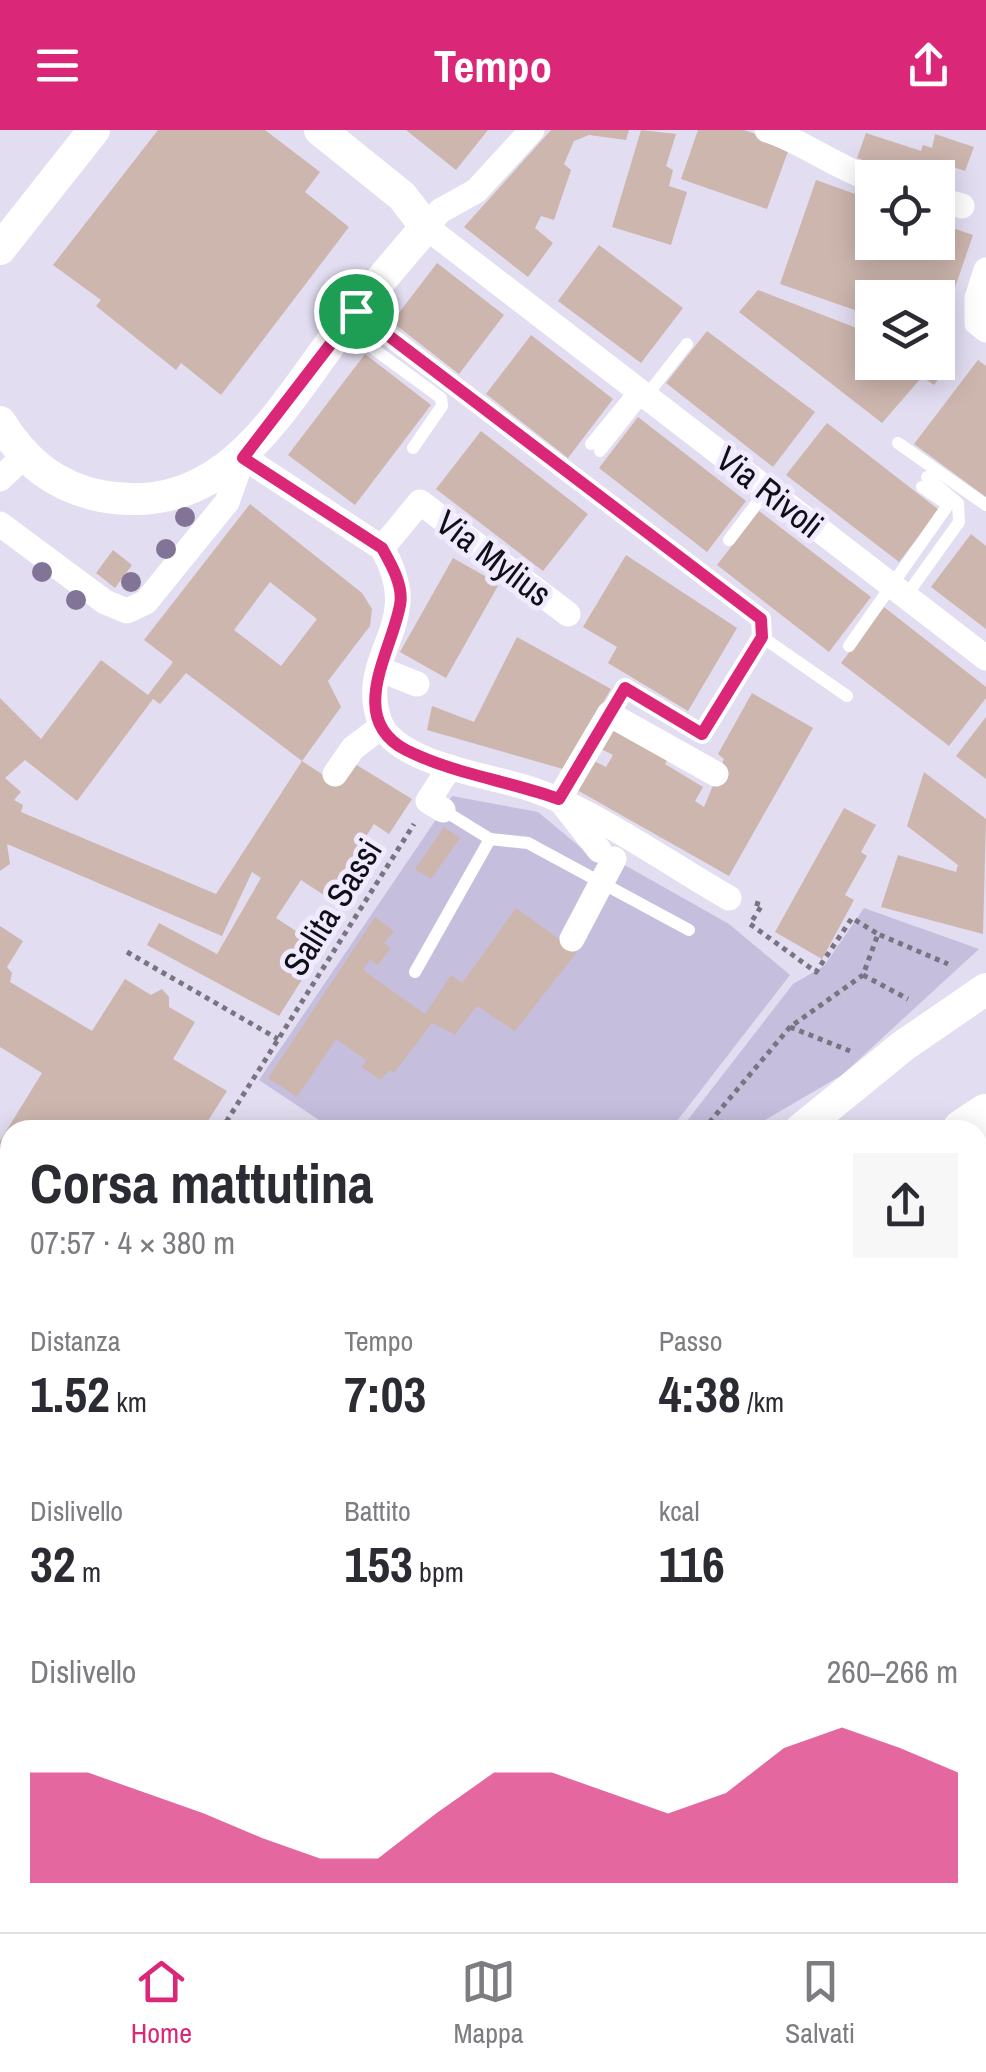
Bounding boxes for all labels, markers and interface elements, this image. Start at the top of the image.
text: Tempo [434,35,552,96]
icon: menu [30,38,85,93]
icon: share [901,38,956,93]
map controls [855,160,955,380]
button: locate [855,160,955,260]
pin [314,269,399,354]
button: layers [855,280,955,380]
icon: arrive [329,284,384,339]
street label: Via Rivoli [707,435,833,549]
street label: Via Mylius [427,499,561,617]
street label: Salita Sassi [271,830,393,984]
text: Corsa mattutina [30,1146,373,1220]
button: share [853,1153,958,1258]
text: 07:57 · 4 × 380 m [30,1221,235,1264]
text: Distanza [30,1322,121,1360]
text: Tempo [344,1322,413,1360]
text: Passo [659,1322,722,1360]
text: 1.52 [30,1360,110,1428]
text: 7:03 [344,1360,426,1428]
text: 4:38 [659,1360,741,1428]
text: km [110,1383,147,1421]
text: /km [741,1383,784,1421]
text: Dislivello [30,1492,123,1530]
text: Battito [344,1492,411,1530]
text: kcal [659,1492,699,1530]
text: 32 [30,1530,76,1598]
text: 153 [344,1530,413,1598]
text: 116 [659,1530,725,1598]
text: m [76,1553,101,1591]
text: bpm [413,1553,464,1591]
text: Dislivello [30,1650,136,1693]
text: 260–266 m [827,1650,958,1693]
tab: Home [131,1954,192,2052]
tab: Mappa [453,1954,524,2052]
tab: Salvati [785,1954,855,2052]

